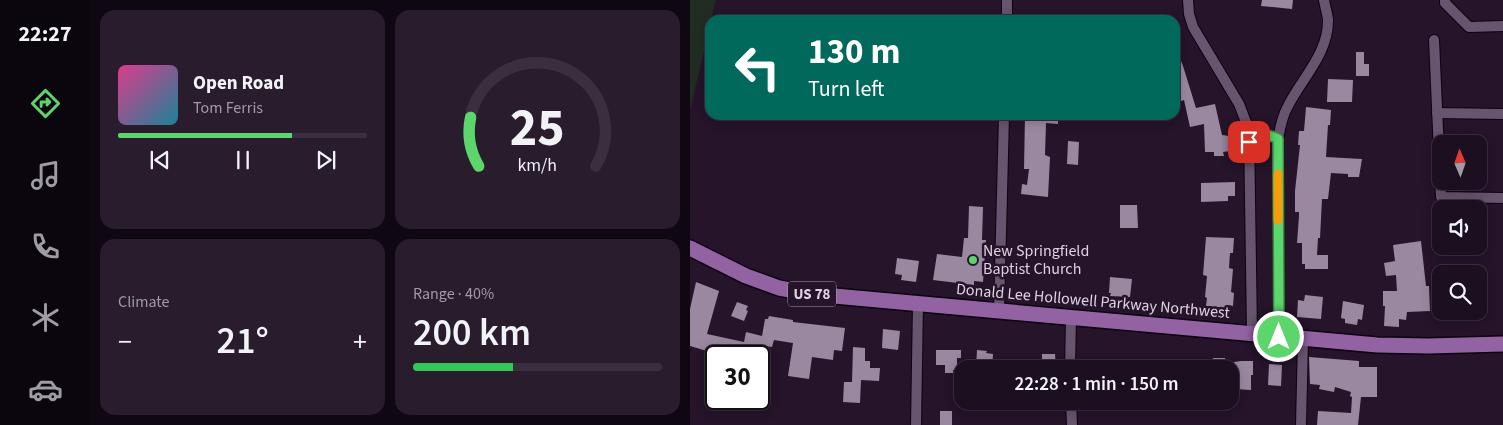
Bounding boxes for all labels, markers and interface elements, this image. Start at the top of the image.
text: 22:27 [18,18,72,50]
text: 130 m [808,27,900,77]
icon: left [725,35,790,100]
text: Open Road [193,70,284,97]
text: Turn left [808,73,884,105]
icon: directions [28,86,63,121]
text: 25 [510,92,565,166]
text: Tom Ferris [193,97,263,119]
pin [1228,121,1270,163]
icon: arrive [1235,128,1263,156]
north arrow [1432,135,1488,190]
map controls [1432,135,1487,320]
icon: previous [146,146,174,174]
icon: pause [229,146,257,174]
icon: next [312,146,340,174]
text: km/h [518,153,557,178]
icon: music [28,158,63,193]
button: sound [1432,200,1487,255]
icon: phone [28,229,63,264]
place label: New Springfield Baptist Church [983,240,1089,280]
marker: New Springfield Baptist Church [967,254,979,266]
button: search [1432,265,1487,320]
street label: Donald Lee Hollowell Parkway Northwest [955,278,1231,324]
road number: US 78 [788,282,836,306]
text: Range · 40% [413,283,494,305]
text: Climate [118,291,169,313]
icon: climate [28,300,63,335]
text: 200 km [413,306,531,360]
position arrow [1252,310,1304,362]
text: 21° [216,314,269,368]
text: − [118,322,132,362]
text: + [353,322,367,362]
speed limit sign: 30 [705,345,770,410]
text: 22:28 · 1 min · 150 m [1014,371,1179,398]
icon: car [28,372,63,407]

